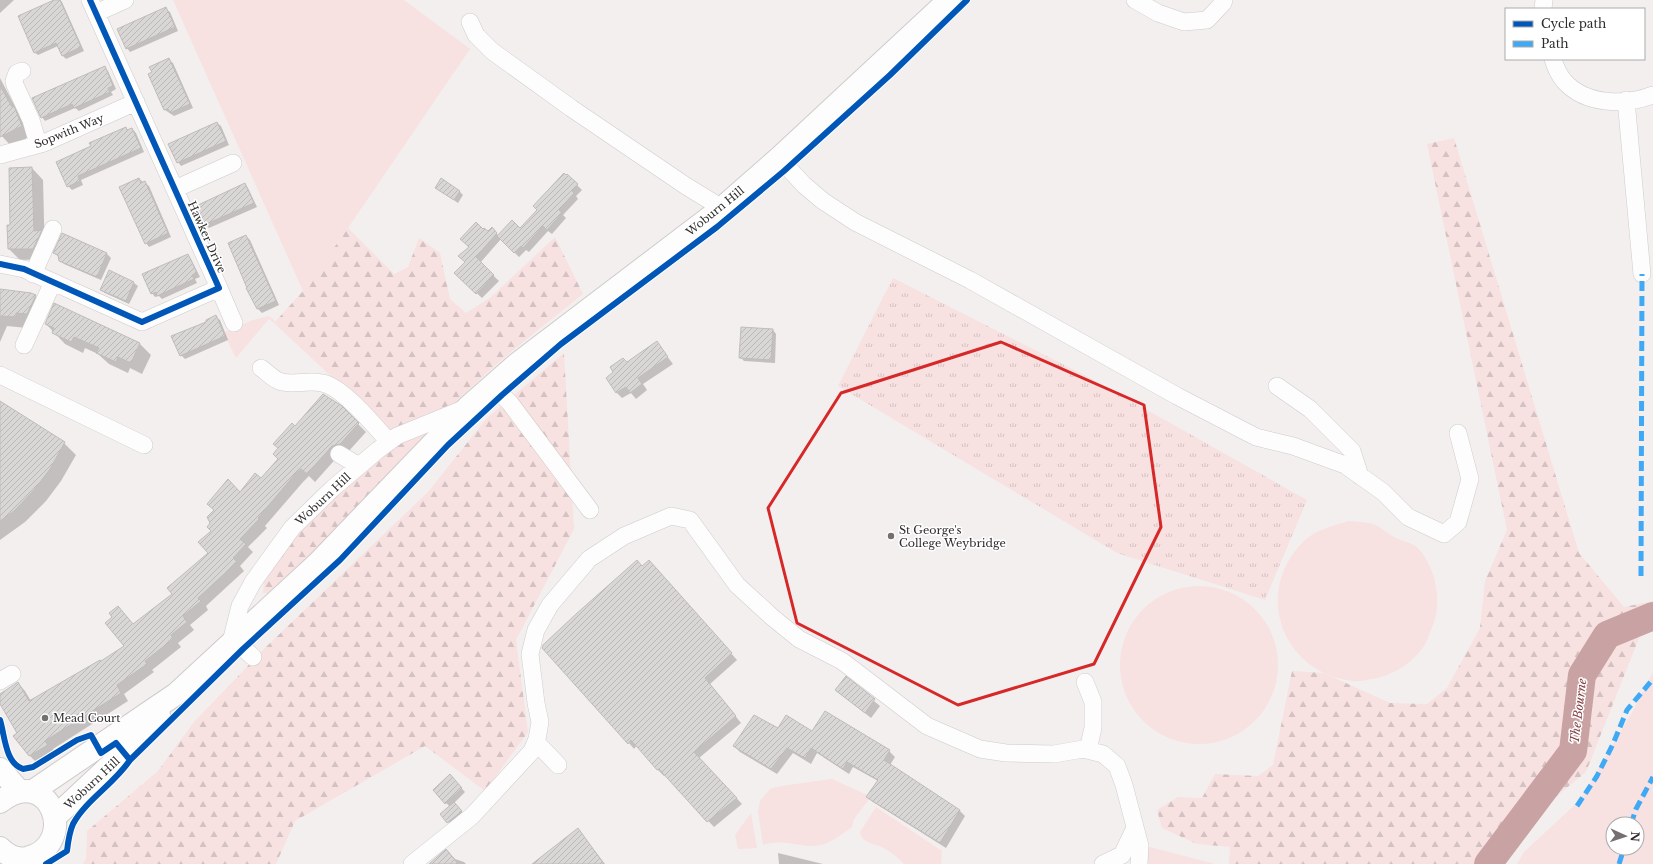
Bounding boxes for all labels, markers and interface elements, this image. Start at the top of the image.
legend [1505,8,1645,60]
text: Cycle path [1541,16,1606,31]
text: Path [1541,36,1569,51]
street label: Sopwith Way [32,111,106,151]
street label: Woburn Hill [682,183,747,239]
street label: Hawker Drive [185,199,229,275]
street label: Woburn Hill [292,469,354,529]
place label: St George's College Weybridge [899,523,1006,550]
marker: St George's College Weybridge [886,531,896,541]
water label: The Bourne [1567,677,1589,744]
place label: Mead Court [53,711,121,725]
marker: Mead Court [40,713,50,723]
street label: Woburn Hill [61,753,123,813]
north arrow [1605,816,1645,856]
text: N [1628,831,1642,843]

